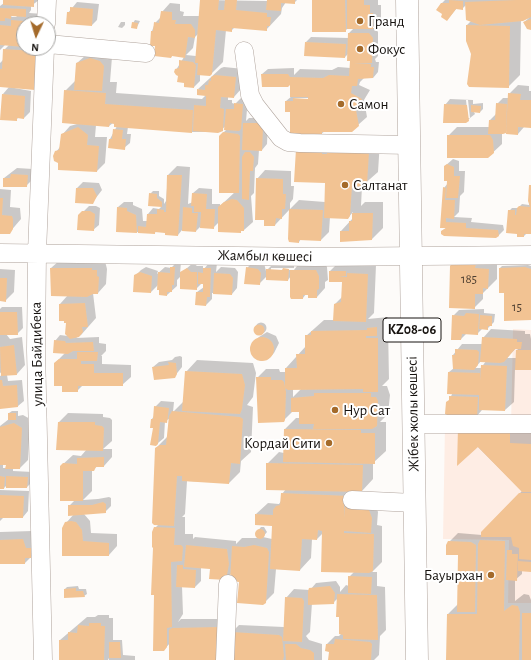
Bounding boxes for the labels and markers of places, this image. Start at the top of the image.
place label: Гранд [368,12,405,30]
marker: Гранд [355,16,365,26]
place label: Фокус [368,40,405,58]
marker: Фокус [355,44,365,54]
place label: Самон [349,95,388,113]
marker: Самон [336,99,346,109]
place label: Салтанат [353,176,407,194]
marker: Салтанат [340,180,350,190]
place label: Нур Сат [343,401,390,419]
marker: Нур Сат [330,405,340,415]
place label: Кордай Сити [244,434,321,452]
marker: Кордай Сити [324,438,334,448]
place label: Бауырхан [424,566,483,584]
marker: Бауырхан [486,570,496,580]

